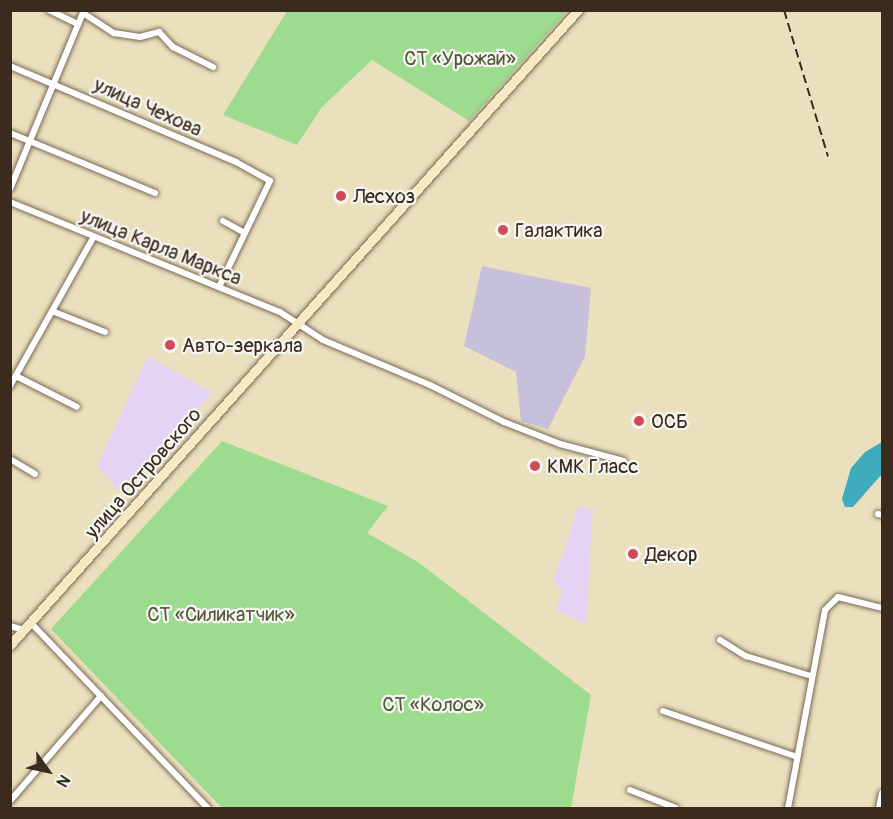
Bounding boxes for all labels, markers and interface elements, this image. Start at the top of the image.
park label: СТ «Урожай» [404,46,516,70]
street label: улица Чехова [90,72,206,142]
place label: Лесхоз [353,184,415,208]
marker: Лесхоз [334,189,348,203]
street label: улица Карла Маркса [77,204,245,290]
place label: Галактика [515,218,603,242]
marker: Галактика [496,223,510,237]
place label: Авто-зеркала [182,333,302,357]
marker: Авто-зеркала [163,338,177,352]
street label: улица Островского [80,403,206,543]
place label: ОСБ [651,409,688,433]
marker: ОСБ [632,414,646,428]
place label: КМК Гласс [547,454,638,478]
marker: КМК Гласс [528,459,542,473]
place label: Декор [645,542,697,566]
marker: Декор [626,547,640,561]
park label: СТ «Силикатчик» [147,602,295,626]
park label: СТ «Колос» [382,692,484,716]
north arrow [18,741,78,801]
text: N [52,771,74,791]

